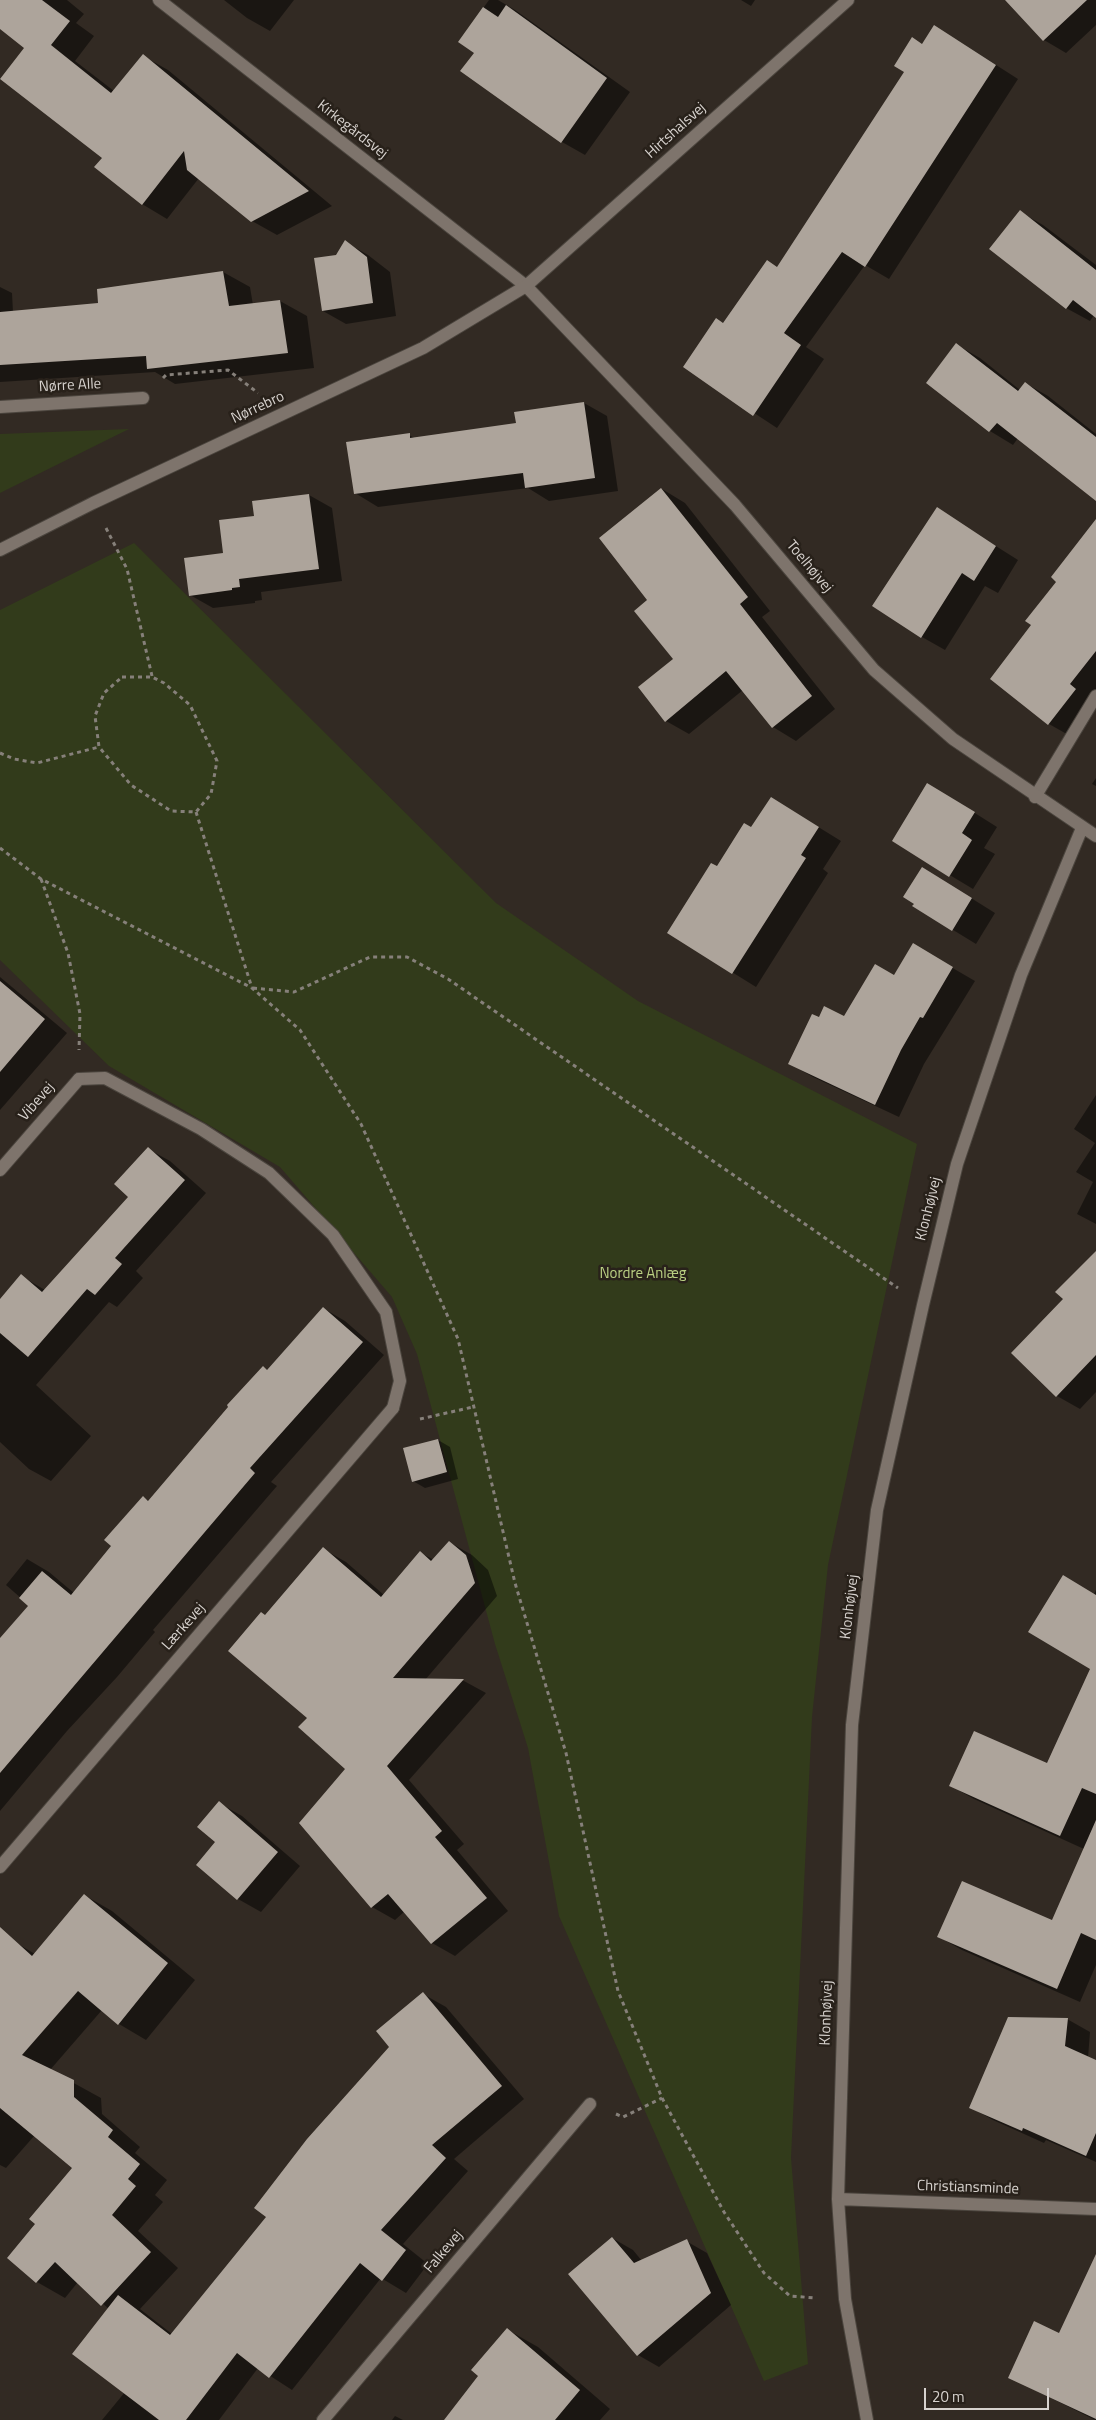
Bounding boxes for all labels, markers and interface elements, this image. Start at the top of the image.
street label: Kirkegårdsvej [313,97,391,163]
street label: Hirtshalsvej [642,99,710,163]
street label: Nørre Alle [38,375,102,397]
street label: Nørrebro [229,388,287,428]
street label: Toelhøjvej [782,537,836,597]
street label: Vibevej [15,1079,59,1125]
street label: Klonhøjvej [912,1175,946,1243]
park label: Nordre Anlæg [599,1265,687,1283]
street label: Klonhøjvej [837,1574,863,1640]
street label: Lærkevej [159,1600,209,1654]
street label: Klonhøjvej [817,1980,837,2046]
street label: Christiansminde [917,2177,1019,2199]
street label: Falkevej [421,2227,467,2277]
scale bar [926,2378,1051,2410]
text: 20 m [932,2385,965,2408]

